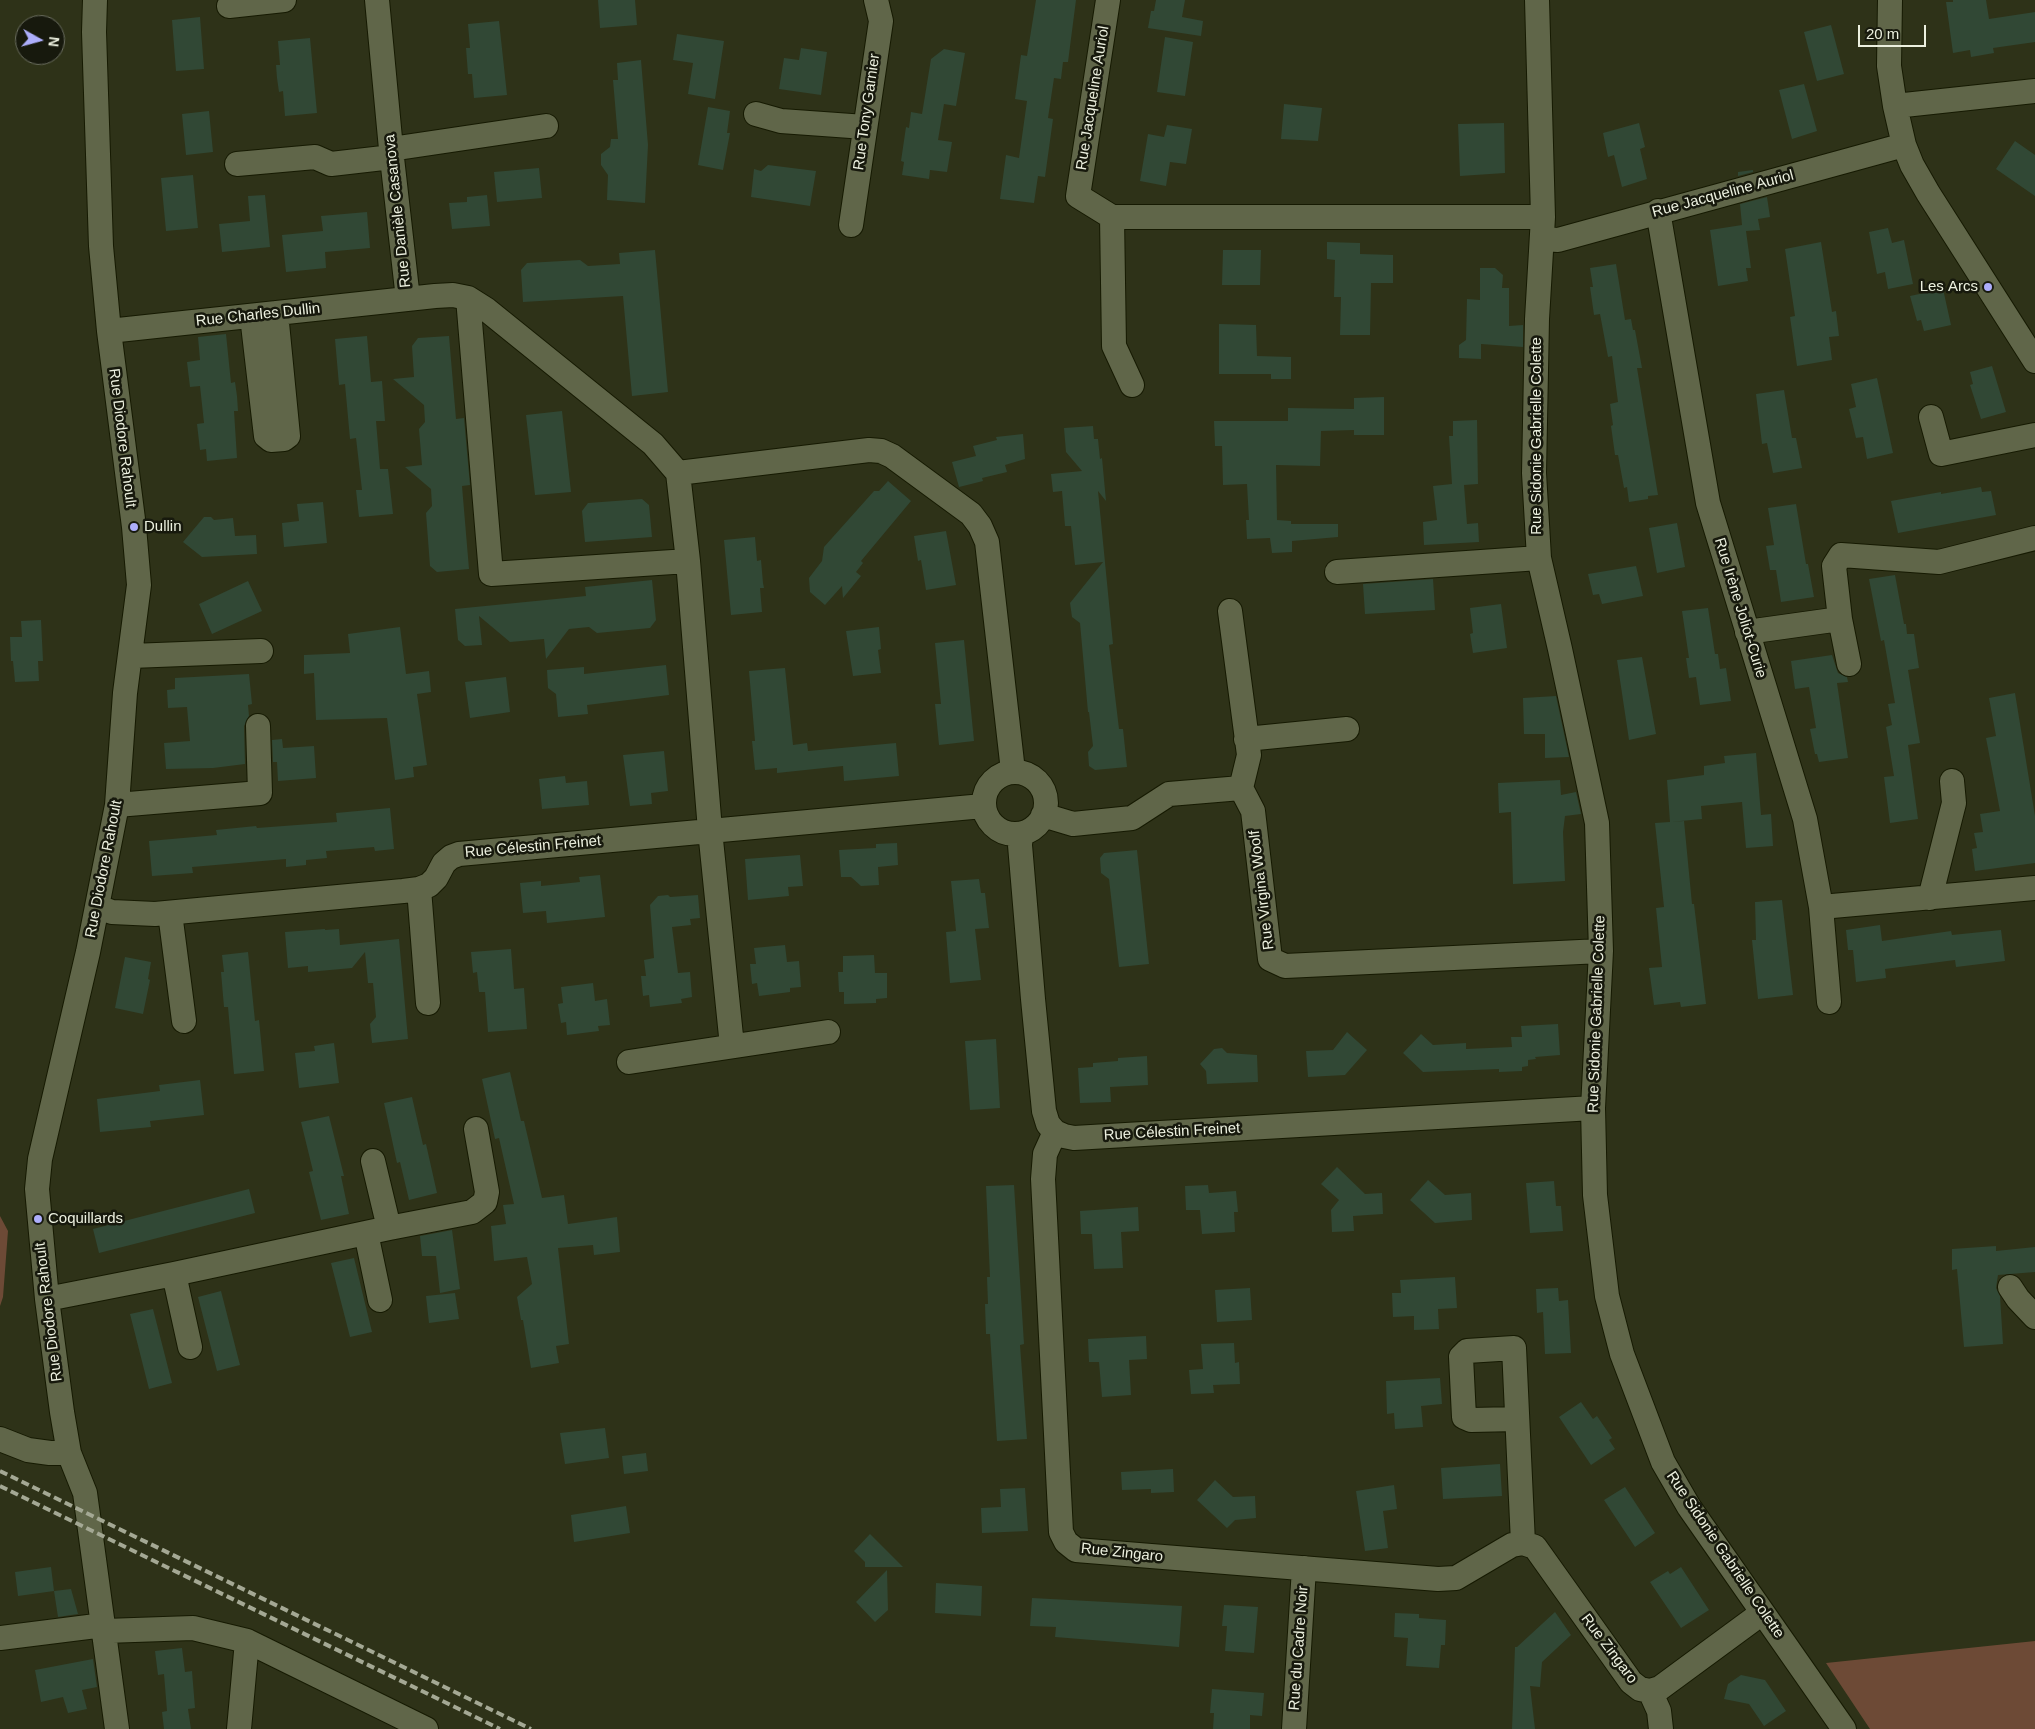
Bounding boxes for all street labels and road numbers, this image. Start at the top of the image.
street label: Rue Jacqueline Auriol [1073,25,1113,171]
street label: Rue Tony Garnier [850,53,884,171]
street label: Rue Danièle Casanova [381,133,415,289]
street label: Rue Jacqueline Auriol [1650,166,1796,222]
street label: Rue Charles Dullin [195,300,321,330]
street label: Rue Sidonie Gabrielle Colette [1528,337,1546,535]
street label: Rue Diodore Rahoult [105,367,139,509]
street label: Rue Irène Joliot-Curie [1710,536,1770,680]
street label: Rue Diodore Rahoult [82,799,126,939]
street label: Rue Virgina Woolf [1246,829,1278,951]
street label: Rue Célestin Freinet [464,832,602,862]
street label: Rue Sidonie Gabrielle Colette [1585,915,1609,1113]
street label: Rue Célestin Freinet [1103,1119,1241,1145]
street label: Rue Diodore Rahoult [32,1241,66,1383]
street label: Rue Sidonie Gabrielle Colette [1662,1468,1788,1642]
street label: Rue Zingaro [1080,1540,1164,1566]
street label: Rue du Cadre Noir [1286,1585,1312,1711]
street label: Rue Zingaro [1577,1611,1641,1687]

